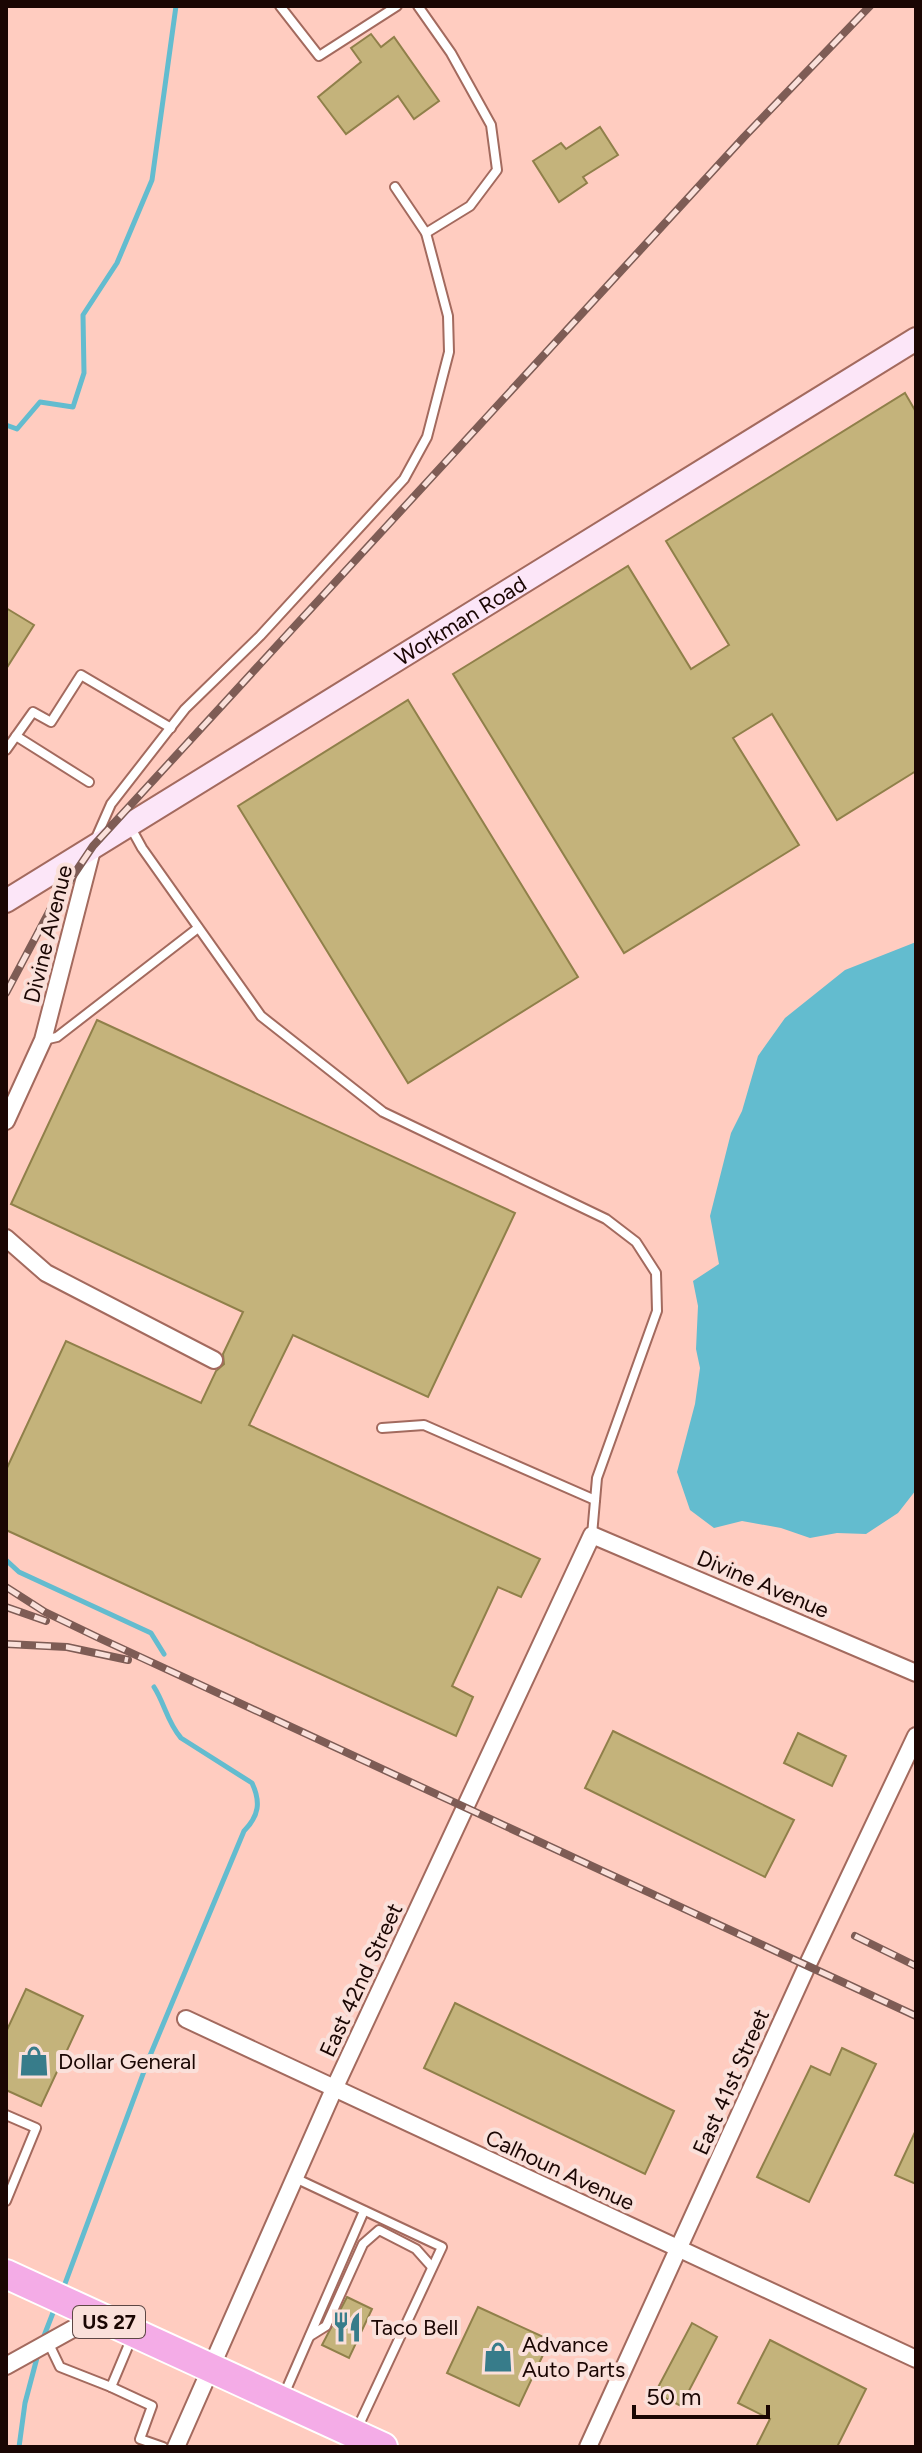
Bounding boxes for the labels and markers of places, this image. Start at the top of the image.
shop icon: Dollar General [17,2044,51,2078]
place label: Dollar General [58,2048,196,2075]
restaurant icon: Taco Bell [330,2310,364,2344]
place label: Taco Bell [371,2314,458,2341]
place label: Advance Auto Parts [522,2331,625,2383]
shop icon: Advance Auto Parts [481,2340,515,2374]

